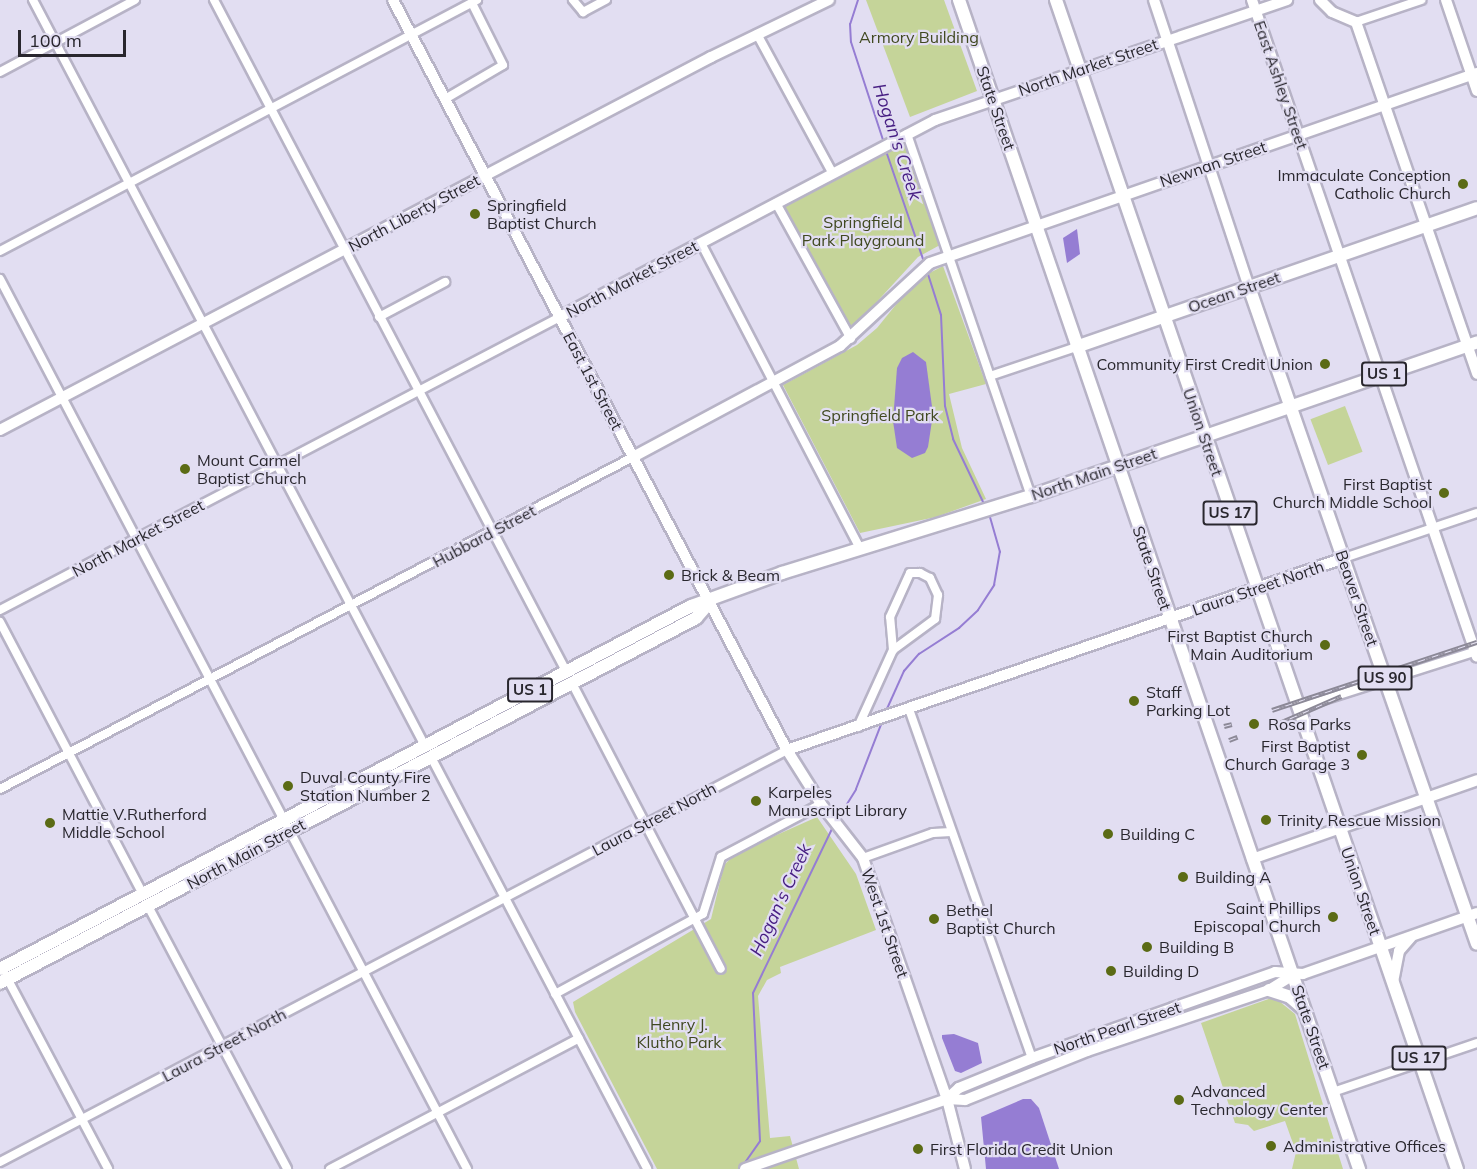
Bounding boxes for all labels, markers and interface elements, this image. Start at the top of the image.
scale bar [21,18,129,56]
street label: East Ashley Street [1250,18,1312,152]
park label: Armory Building [859,27,979,47]
text: 100 m [29,29,82,52]
street label: North Market Street [1016,34,1160,100]
street label: State Street [973,63,1019,153]
water label: Hogan's Creek [868,81,926,203]
street label: Newnan Street [1157,137,1269,191]
place label: Immaculate Conception Catholic Church [1277,165,1451,203]
street label: North Liberty Street [345,170,483,256]
marker: Immaculate Conception Catholic Church [1456,177,1470,191]
place label: Springfield Baptist Church [487,195,597,233]
marker: Springfield Baptist Church [468,207,482,221]
park label: Springfield Park Playground [802,212,924,250]
street label: North Market Street [563,236,701,322]
street label: Ocean Street [1185,267,1283,317]
street label: East 1st Street [559,329,627,433]
place label: Community First Credit Union [1097,354,1313,374]
marker: Community First Credit Union [1318,357,1332,371]
road number: US 1 [1360,362,1408,386]
street label: Union Street [1179,385,1227,479]
park label: Springfield Park [821,405,939,425]
street label: North Main Street [1029,444,1159,504]
place label: Mount Carmel Baptist Church [197,450,307,488]
marker: Mount Carmel Baptist Church [178,462,192,476]
place label: First Baptist Church Middle School [1273,474,1432,512]
marker: First Baptist Church Middle School [1437,486,1451,500]
street label: North Market Street [69,495,207,581]
street label: Hubbard Street [429,501,539,571]
road number: US 17 [1202,501,1258,525]
street label: State Street [1129,523,1175,613]
street label: Beaver Street [1332,547,1382,649]
street label: Laura Street North [1190,556,1326,620]
place label: Brick & Beam [681,565,780,585]
marker: Brick & Beam [662,568,676,582]
place label: First Baptist Church Main Auditorium [1167,626,1313,664]
marker: First Baptist Church Main Auditorium [1318,638,1332,652]
road number: US 90 [1356,666,1414,690]
road number: US 1 [506,678,554,702]
place label: Staff Parking Lot [1146,682,1230,720]
marker: Staff Parking Lot [1127,694,1141,708]
place label: Rosa Parks [1268,714,1351,734]
marker: Rosa Parks [1245,715,1263,733]
place label: First Baptist Church Garage 3 [1225,736,1350,774]
marker: First Baptist Church Garage 3 [1355,748,1369,762]
place label: Duval County Fire Station Number 2 [300,767,431,805]
street label: Laura Street North [589,778,719,860]
marker: Duval County Fire Station Number 2 [281,779,295,793]
place label: Karpeles Manuscript Library [768,782,907,820]
marker: Karpeles Manuscript Library [749,794,763,808]
place label: Mattie V.Rutherford Middle School [62,804,207,842]
place label: Trinity Rescue Mission [1278,810,1441,830]
marker: Trinity Rescue Mission [1259,813,1273,827]
street label: North Main Street [183,815,309,893]
marker: Mattie V.Rutherford Middle School [43,816,57,830]
place label: Building C [1120,824,1195,844]
marker: Building C [1101,827,1115,841]
water label: Hogan's Creek [746,840,816,960]
street label: Union Street [1337,844,1385,938]
street label: West 1st Street [857,866,913,980]
place label: Building A [1195,867,1271,887]
marker: Building A [1176,870,1190,884]
place label: Saint Phillips Episcopal Church [1194,898,1321,936]
place label: Bethel Baptist Church [946,900,1056,938]
marker: Saint Phillips Episcopal Church [1326,910,1340,924]
marker: Bethel Baptist Church [927,912,941,926]
place label: Building B [1159,937,1234,957]
marker: Building B [1140,940,1154,954]
place label: Building D [1123,961,1199,981]
marker: Building D [1104,964,1118,978]
street label: State Street [1288,982,1334,1072]
street label: North Pearl Street [1051,997,1183,1059]
street label: Laura Street North [159,1004,289,1086]
park label: Henry J. Klutho Park [636,1014,722,1052]
road number: US 17 [1390,1046,1448,1070]
place label: Advanced Technology Center [1191,1081,1328,1119]
marker: Advanced Technology Center [1172,1093,1186,1107]
place label: Administrative Offices [1283,1136,1446,1156]
place label: First Florida Credit Union [930,1139,1113,1159]
marker: Administrative Offices [1264,1139,1278,1153]
marker: First Florida Credit Union [911,1142,925,1156]

